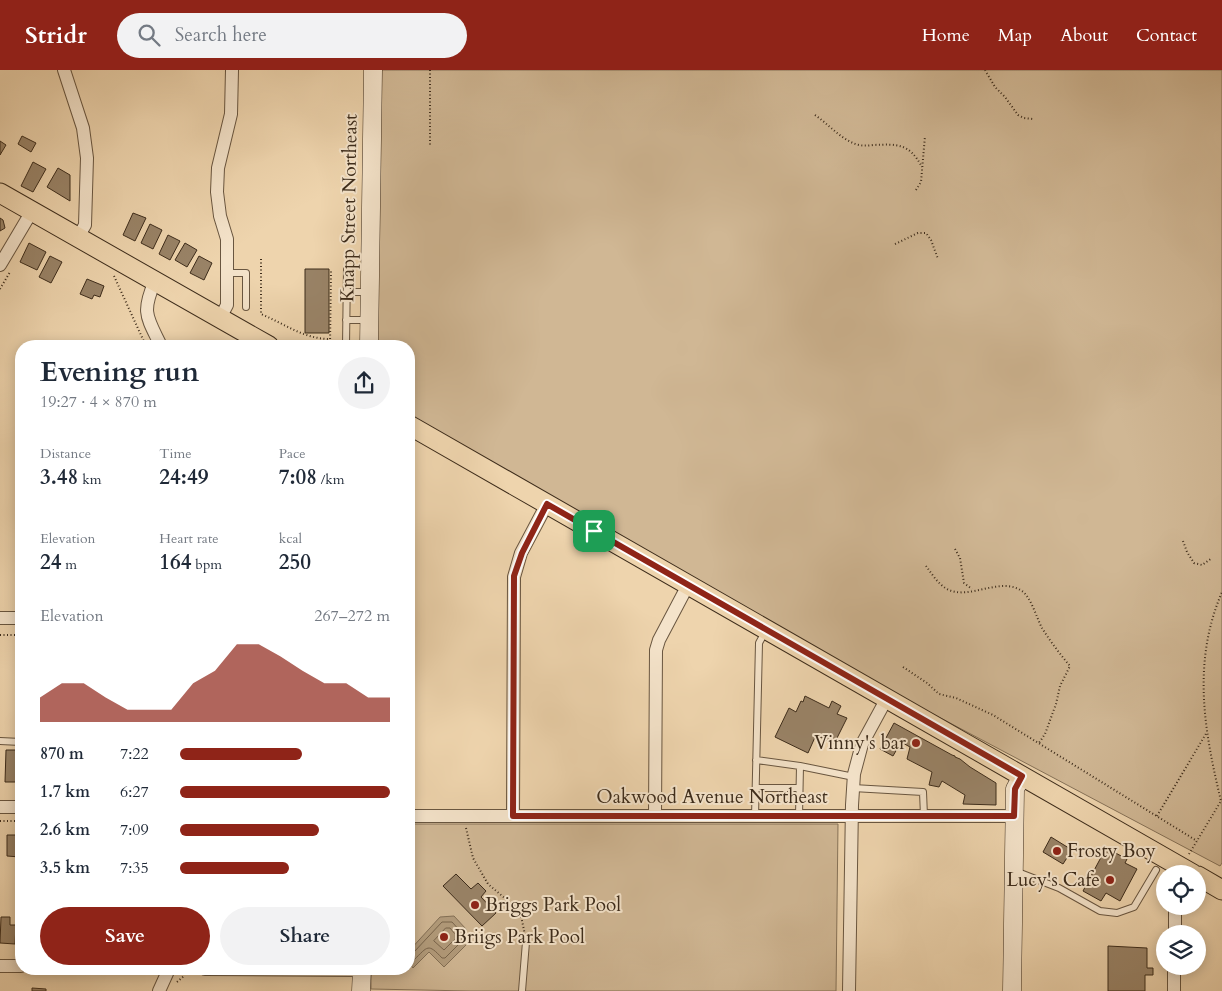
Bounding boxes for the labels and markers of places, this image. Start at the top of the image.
pin [573,510,615,552]
place label: Vinny's bar [814,730,906,756]
marker: Vinny's bar [910,737,922,749]
place label: Frosty Boy [1067,838,1156,864]
marker: Frosty Boy [1051,845,1063,857]
place label: Lucy's Cafe [1006,867,1100,893]
marker: Lucy's Cafe [1104,874,1116,886]
place label: Briggs Park Pool [485,892,621,918]
marker: Briggs Park Pool [469,899,481,911]
place label: Briigs Park Pool [454,924,585,950]
marker: Briigs Park Pool [438,931,450,943]

